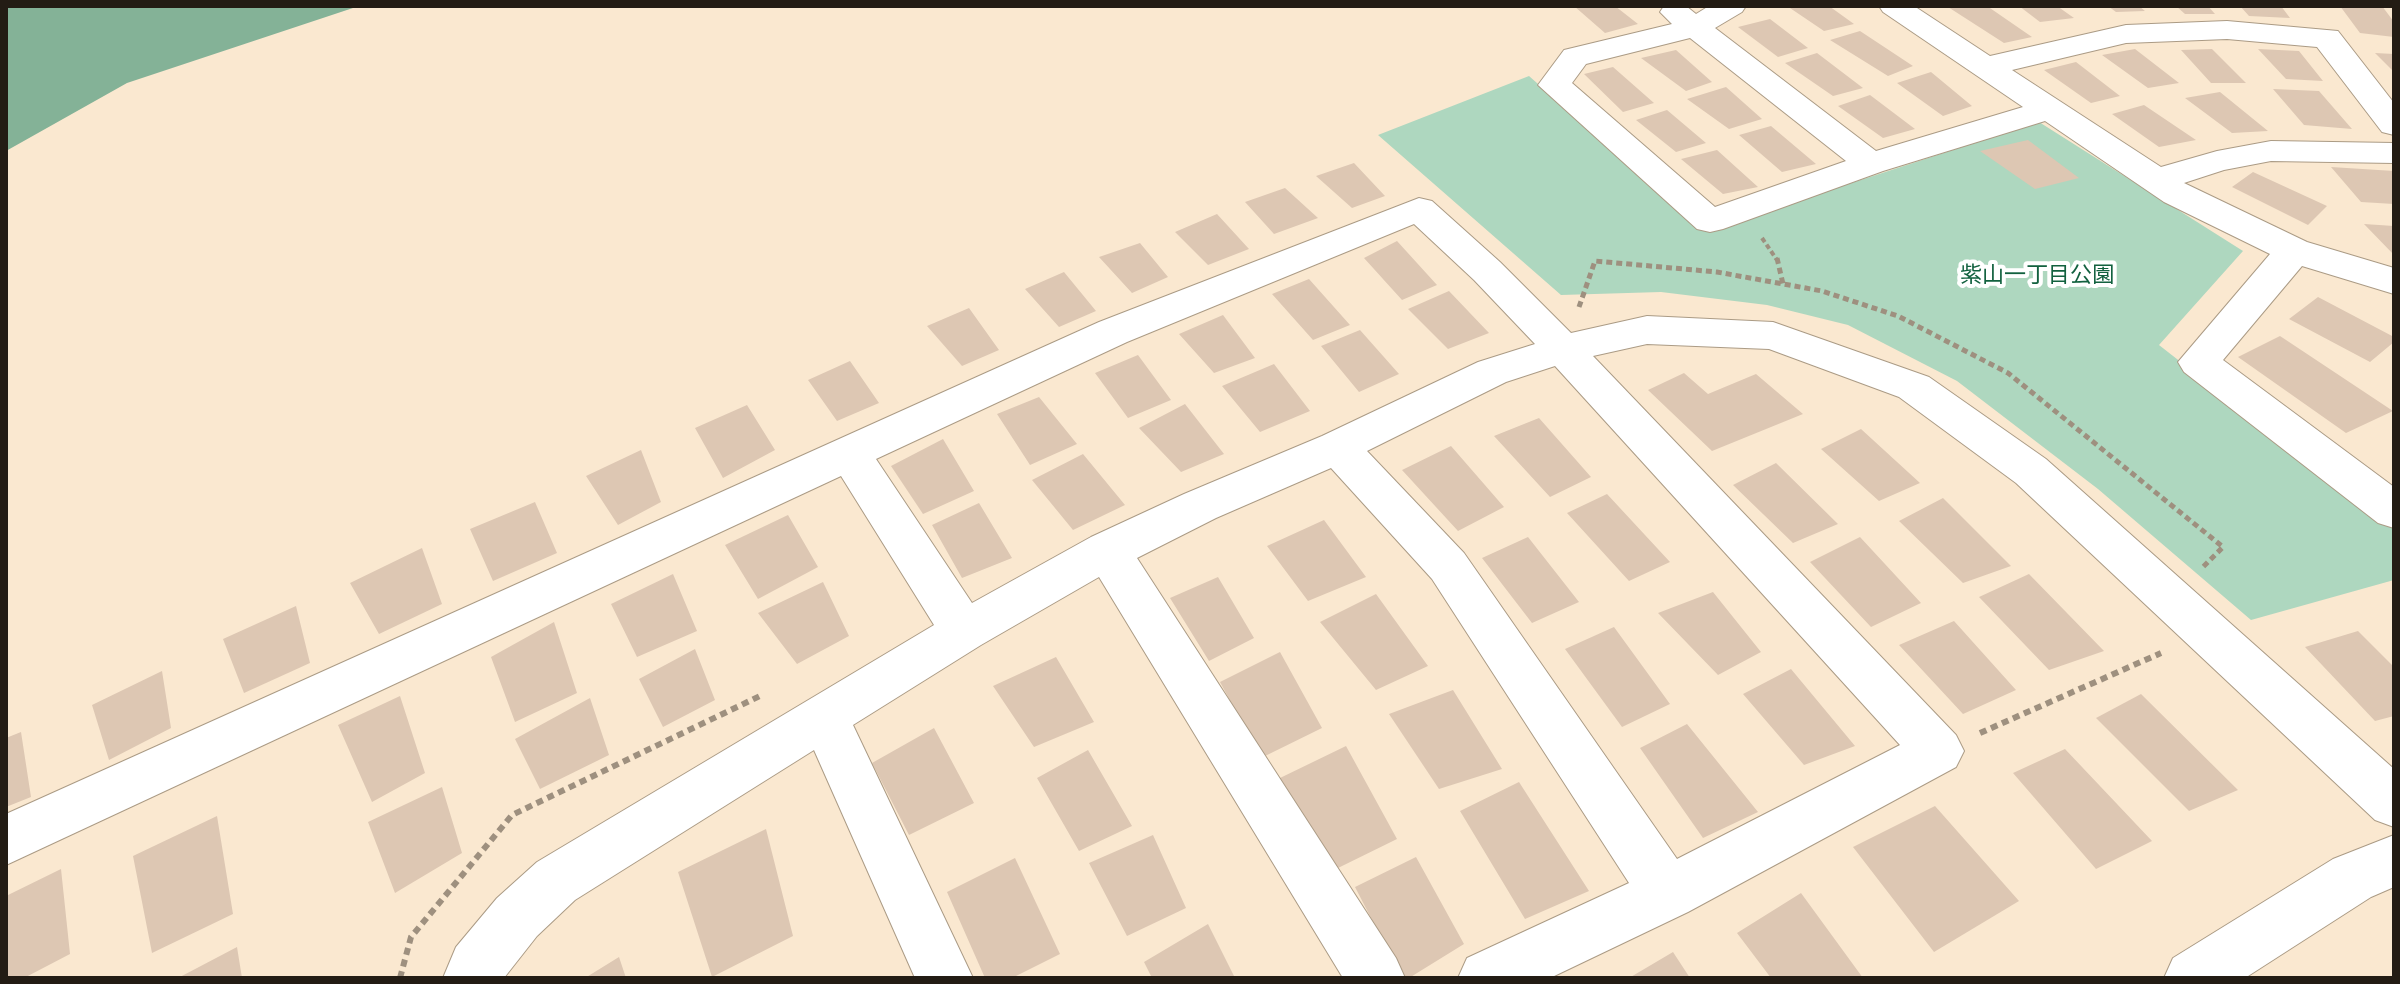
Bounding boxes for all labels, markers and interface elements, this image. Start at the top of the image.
park label: 紫山一丁目公園 [1960,263,2114,289]

